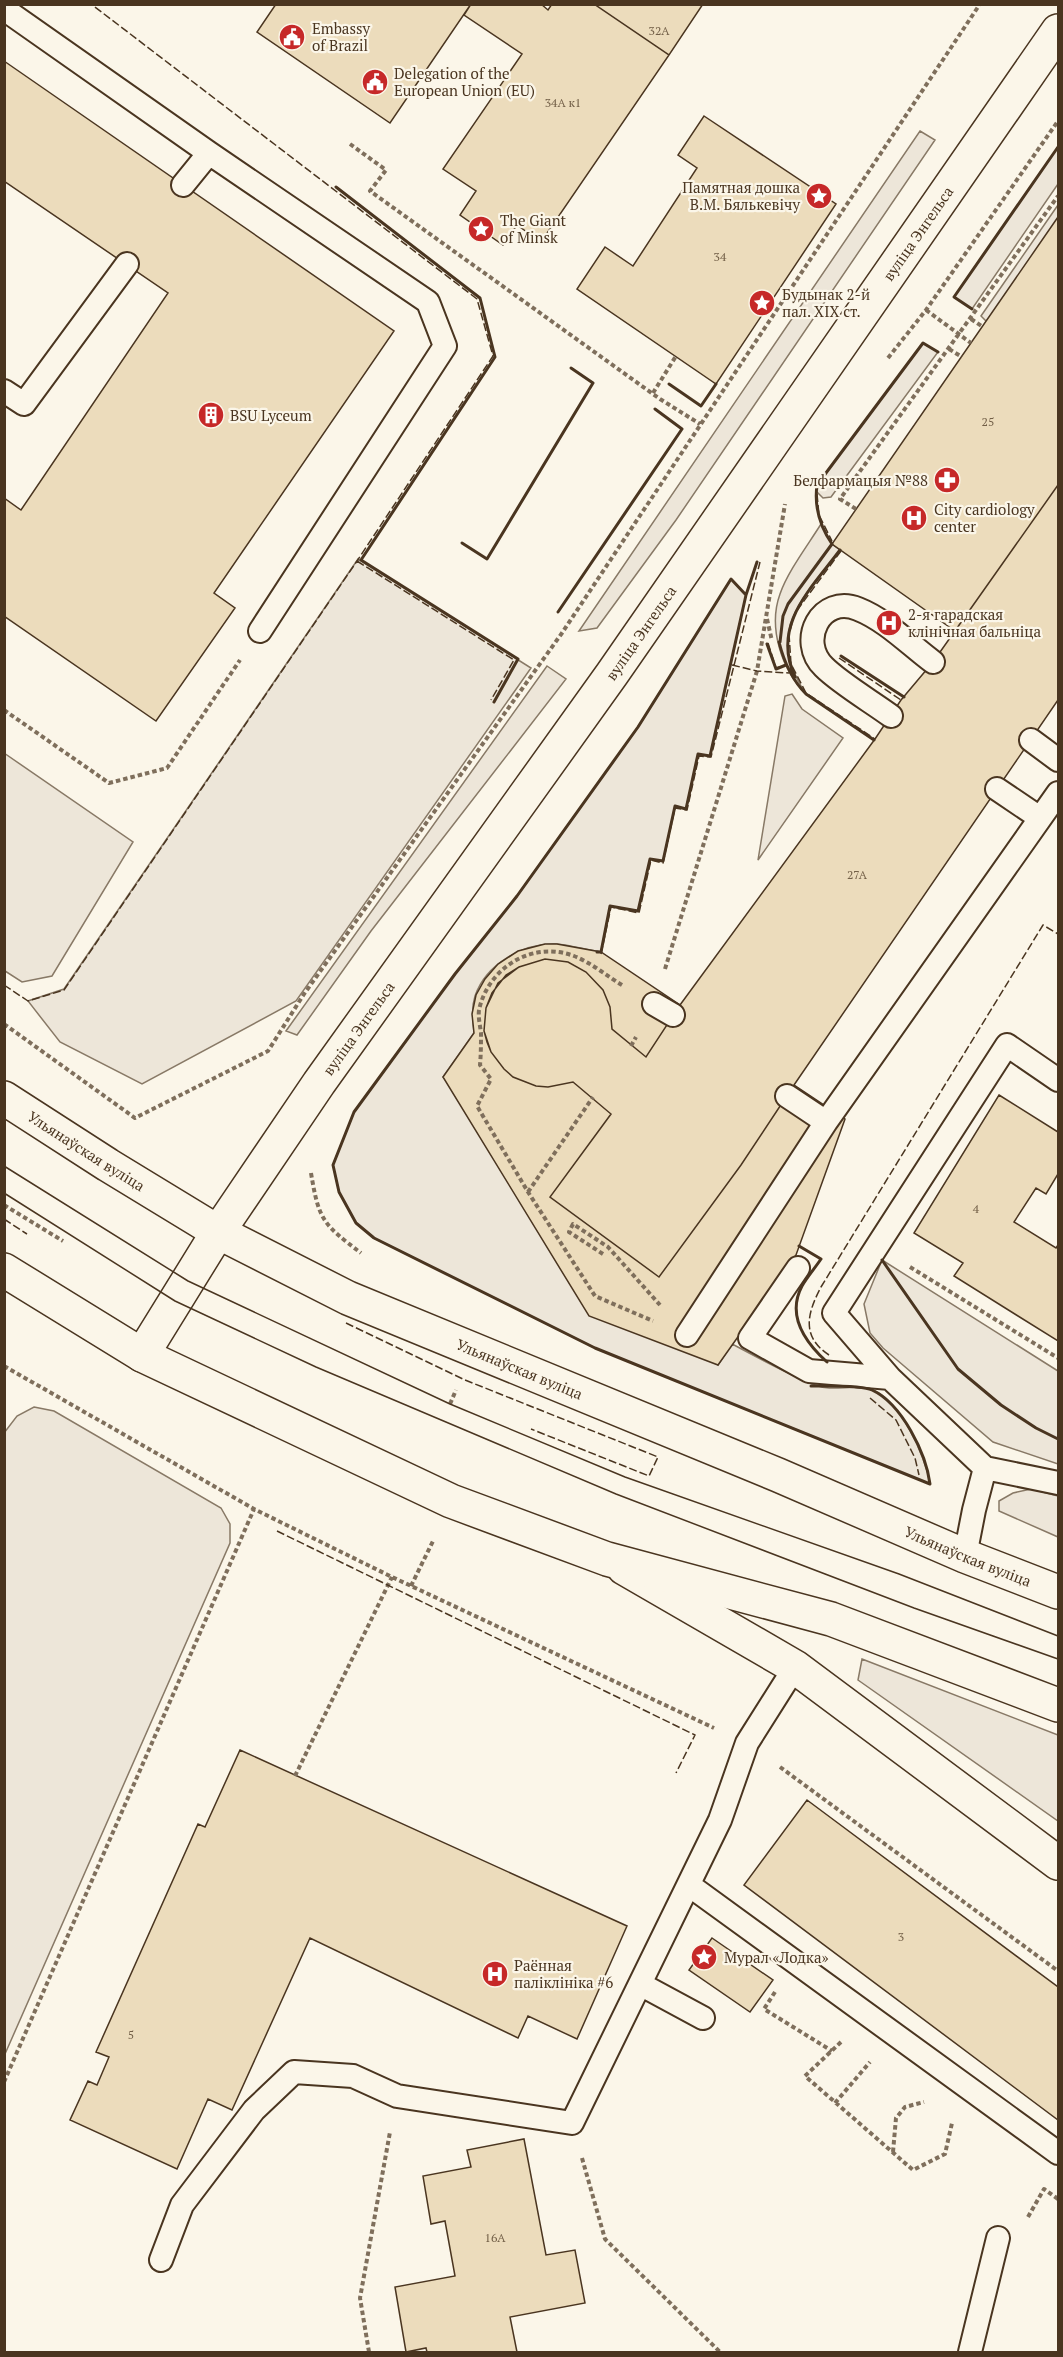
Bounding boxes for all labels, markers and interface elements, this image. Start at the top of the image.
place label: Embassy of Brazil [312,18,370,55]
public building icon: Embassy of Brazil [277,22,307,52]
house number: 32А [649,23,670,38]
place label: Delegation of the European Union (EU) [394,63,535,100]
public building icon: Delegation of the European Union (EU) [360,67,390,97]
house number: 34А к1 [545,95,581,110]
place label: Памятная дошка В.М. Бялькевічу [682,177,800,214]
place icon: Памятная дошка В.М. Бялькевічу [804,181,834,211]
street label: вуліца Энгельса [878,182,958,285]
place label: The Giant of Minsk [500,210,567,247]
place icon: The Giant of Minsk [466,214,496,244]
house number: 34 [714,249,727,264]
place label: Будынак 2-й пал. ХІХ ст. [782,284,870,321]
place icon: Будынак 2-й пал. ХІХ ст. [747,288,777,318]
building icon: BSU Lyceum [196,400,226,430]
place label: BSU Lyceum [230,405,312,425]
house number: 25 [982,414,994,429]
pharmacy icon: Белфармацыя №88 [932,465,962,495]
place label: Белфармацыя №88 [793,470,928,490]
place label: City cardiology center [934,499,1035,536]
hospital icon: City cardiology center [899,503,929,533]
street label: вуліца Энгельса [601,581,681,684]
place label: 2-я гарадская клінічная бальніца [908,604,1042,641]
hospital icon: 2-я гарадская клінічная бальніца [874,608,904,638]
house number: 27А [847,867,868,882]
street label: вуліца Энгельса [318,977,399,1079]
street label: Ульянаўская вуліца [24,1106,149,1196]
house number: 4 [973,1201,980,1216]
street label: Ульянаўская вуліца [453,1334,586,1404]
street label: Ульянаўская вуліца [902,1521,1035,1591]
house number: 3 [898,1929,904,1944]
place icon: Мурал «Лодка» [689,1942,719,1972]
place label: Мурал «Лодка» [724,1947,829,1967]
place label: Раённая паліклініка #6 [514,1955,613,1992]
hospital icon: Раённая паліклініка #6 [480,1959,510,1989]
house number: 5 [128,2027,134,2042]
house number: 16А [485,2230,506,2245]

